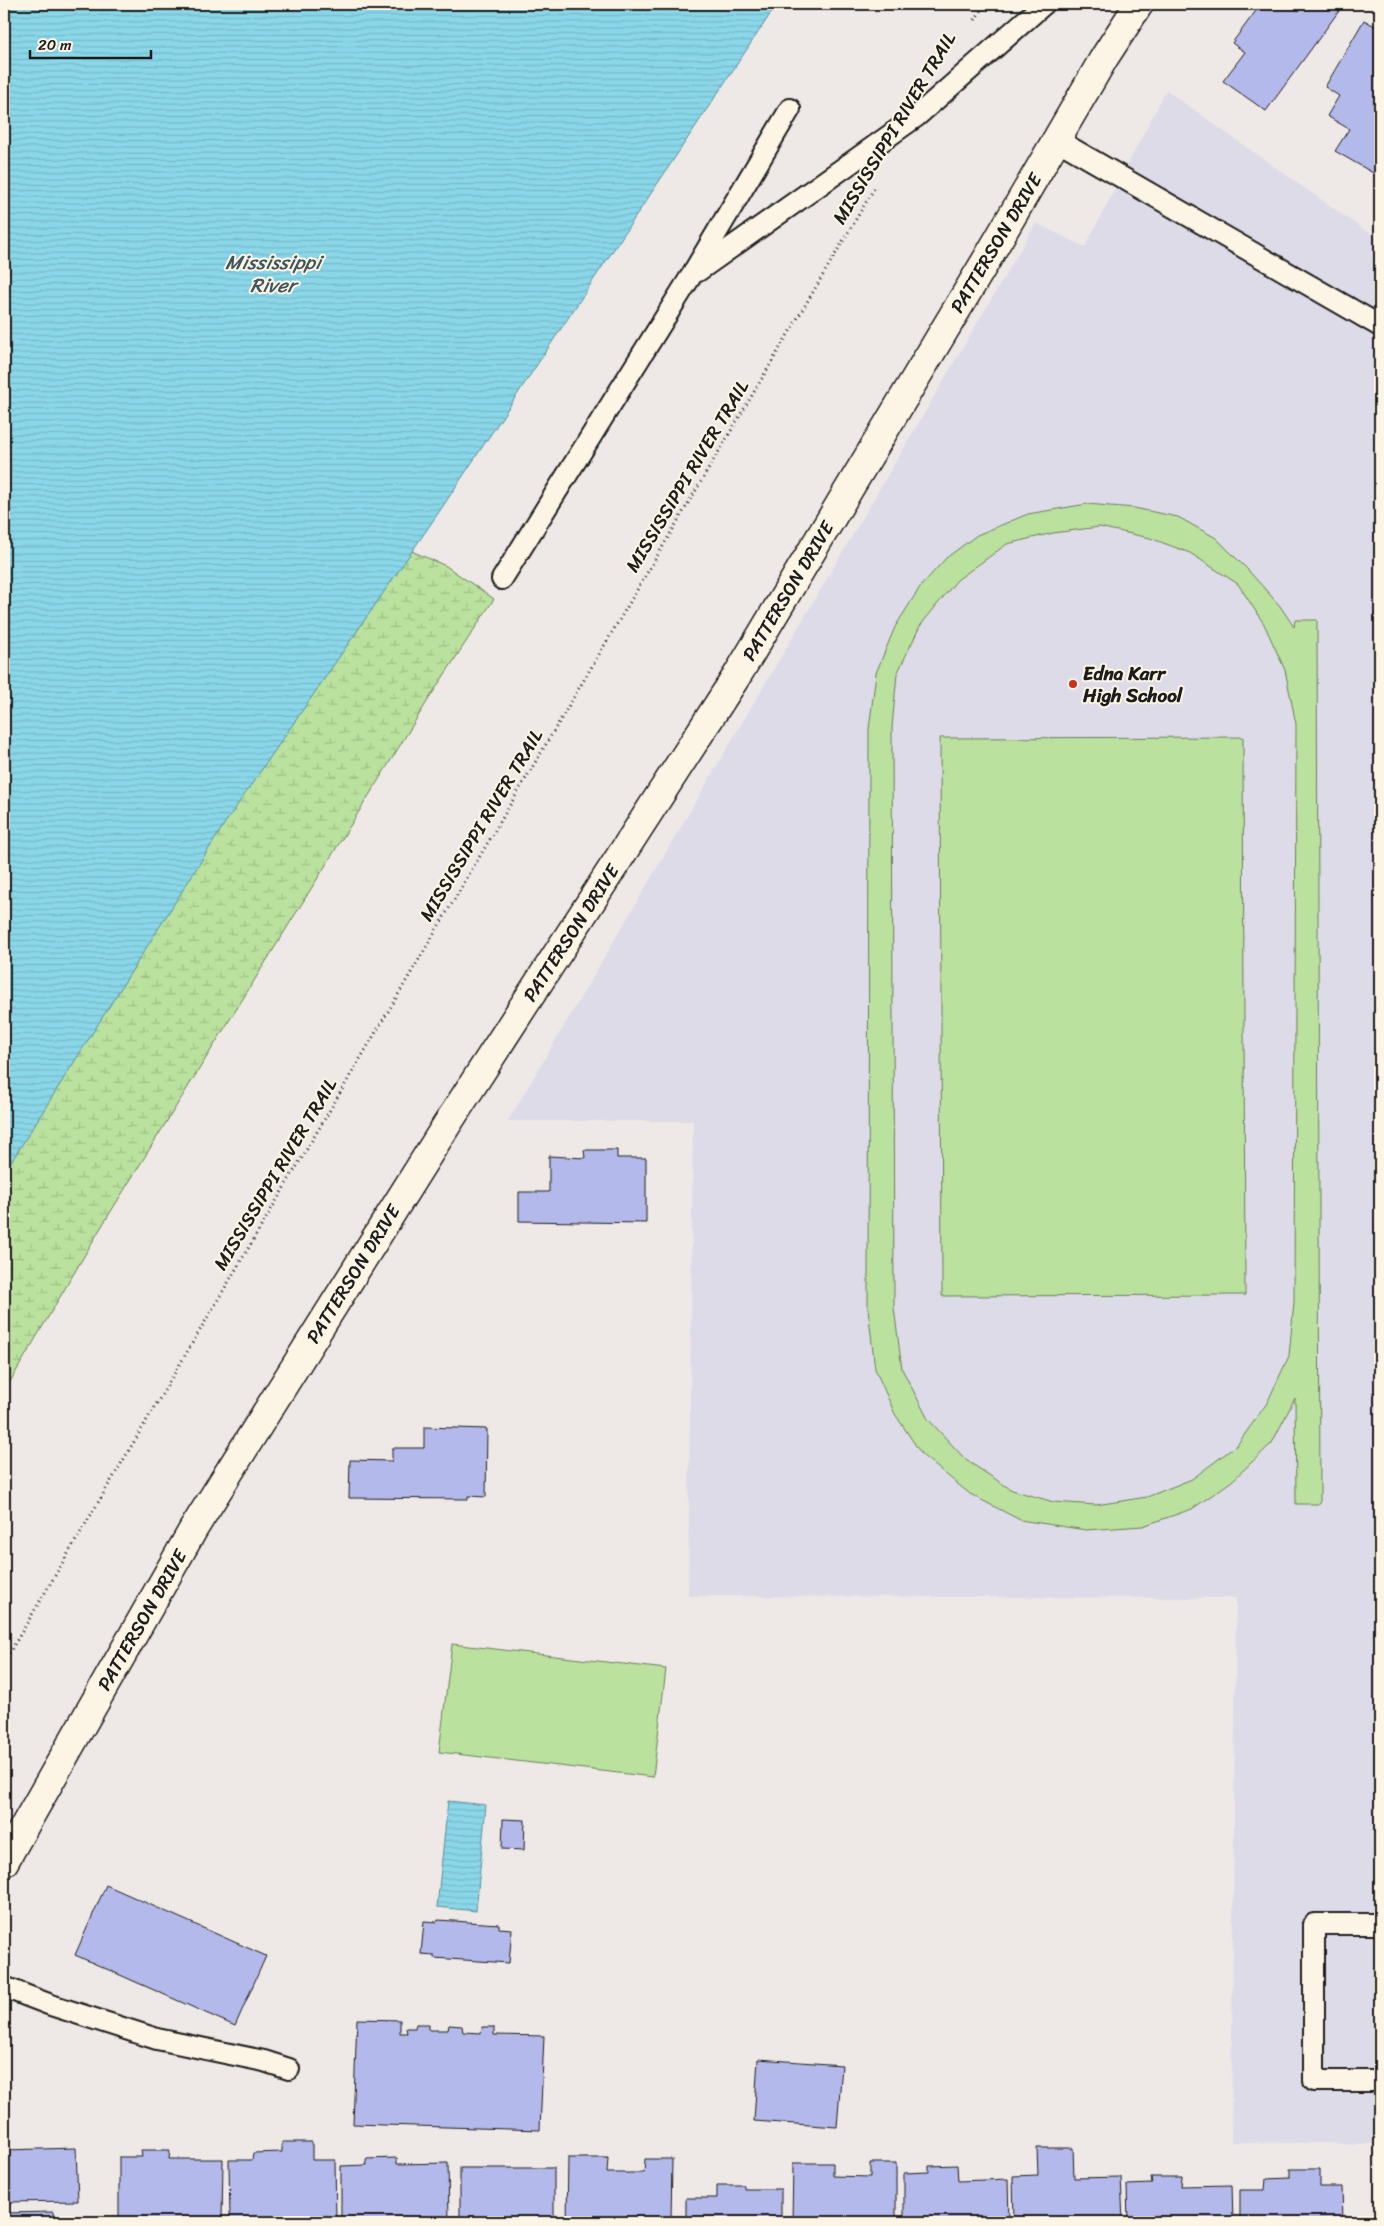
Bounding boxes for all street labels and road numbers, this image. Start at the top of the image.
street label: MISSISSIPPI RIVER TRAIL [823,25,965,231]
street label: PATTERSON DRIVE [941,165,1052,320]
street label: MISSISSIPPI RIVER TRAIL [616,373,758,579]
street label: PATTERSON DRIVE [733,513,844,668]
street label: MISSISSIPPI RIVER TRAIL [410,722,552,928]
street label: PATTERSON DRIVE [514,856,629,1009]
street label: MISSISSIPPI RIVER TRAIL [204,1071,346,1277]
street label: PATTERSON DRIVE [297,1197,410,1350]
street label: PATTERSON DRIVE [88,1542,197,1697]

